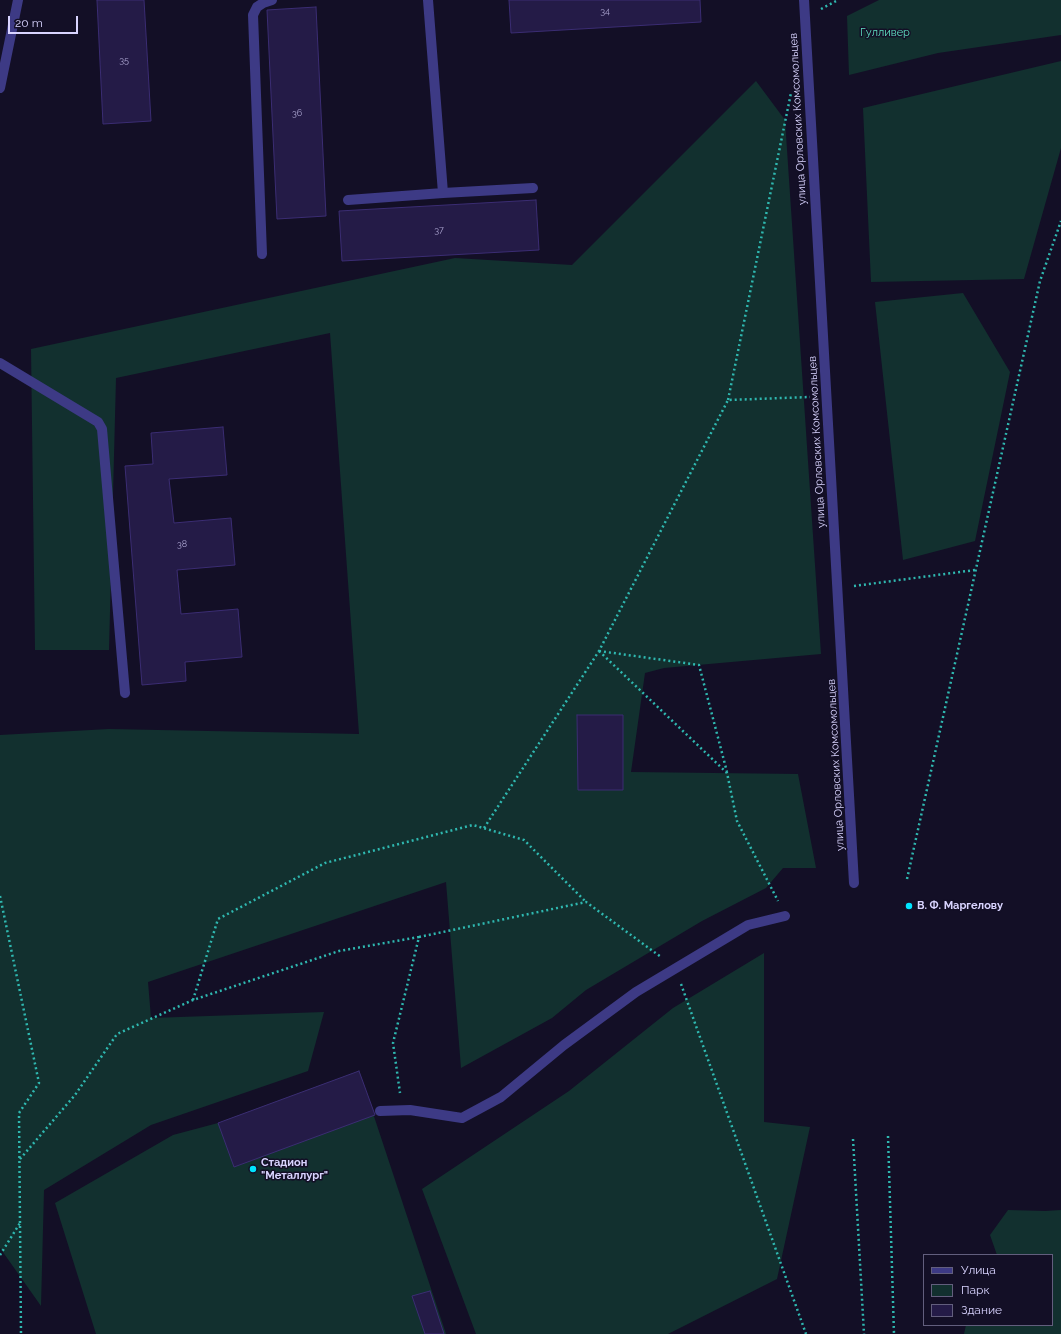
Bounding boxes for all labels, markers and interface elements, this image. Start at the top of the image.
house number: 34 [600,6,610,16]
scale bar [10,8,80,34]
text: 20 m [15,16,43,30]
park label: Гулливер [860,26,910,40]
street label: улица Орловских Комсомольцев [787,33,809,205]
house number: 35 [119,55,129,65]
house number: 36 [292,108,302,118]
house number: 37 [434,225,444,235]
street label: улица Орловских Комсомольцев [806,356,828,528]
house number: 38 [177,539,187,549]
street label: улица Орловских Комсомольцев [825,679,847,851]
place label: В. Ф. Маргелову [917,899,1003,913]
marker: В. Ф. Маргелову [904,901,914,911]
place label: Стадион "Металлург" [261,1156,328,1182]
marker: Стадион "Металлург" [248,1164,258,1174]
legend [923,1254,1053,1326]
text: Улица [961,1263,996,1277]
text: Парк [961,1283,990,1297]
text: Здание [961,1303,1002,1317]

